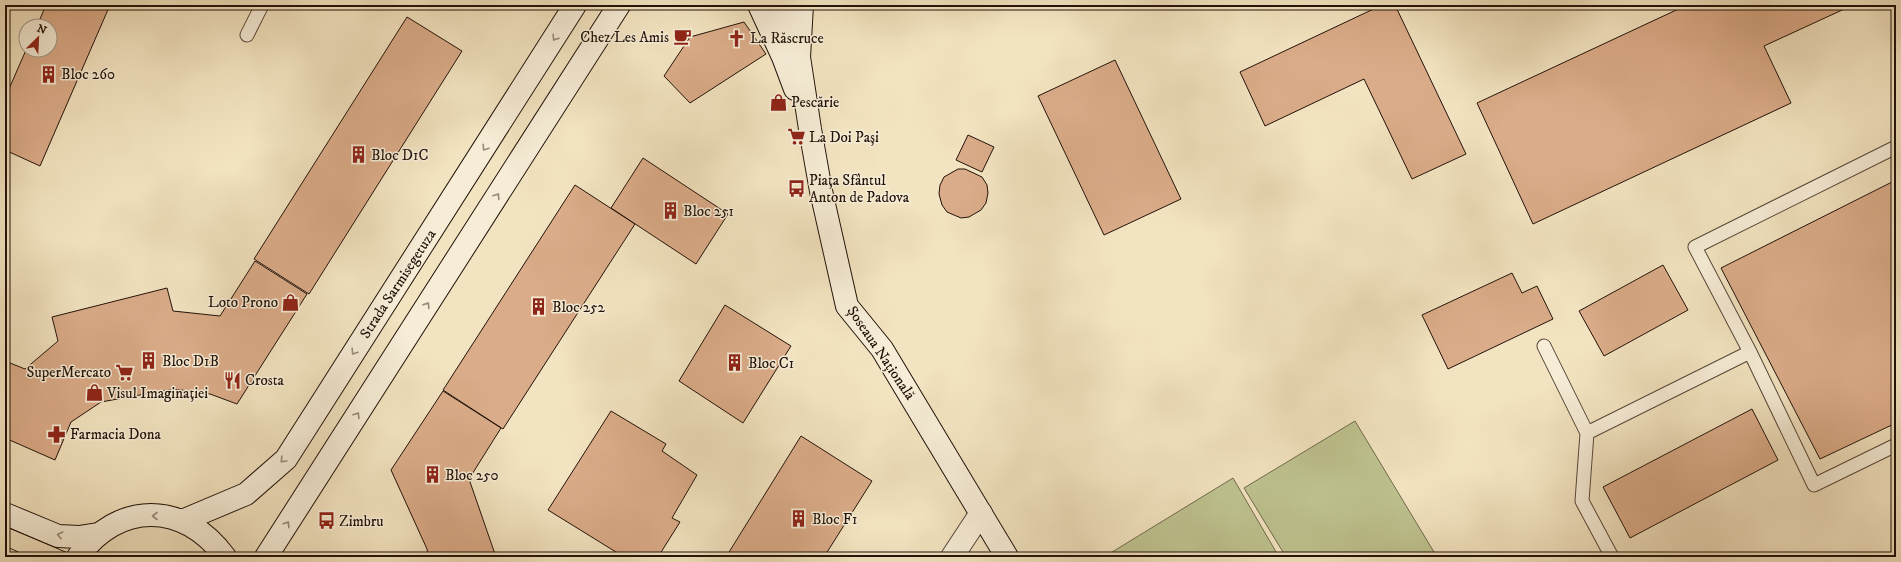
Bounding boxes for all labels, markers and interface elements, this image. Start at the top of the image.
north arrow [18,18,58,58]
text: N [35,22,49,38]
cafe icon: Chez Les Amis [672,27,692,47]
place label: Chez Les Amis [580,28,669,47]
church icon: La Răscruce [727,28,747,48]
place label: La Răscruce [750,29,824,48]
one-way arrow [552,34,559,41]
building icon: Bloc 260 [38,64,58,84]
place label: Bloc 260 [61,65,115,84]
shop icon: Pescărie [768,92,788,112]
place label: Pescărie [791,93,839,112]
supermarket icon: La Doi Pași [786,127,806,147]
place label: La Doi Pași [809,128,879,147]
one-way arrow [482,144,489,151]
building icon: Bloc D1C [348,145,368,165]
place label: Bloc D1C [371,146,429,165]
place label: Piața Sfântul Anton de Padova [809,171,910,207]
bus stop icon: Piața Sfântul Anton de Padova [786,179,806,199]
one-way arrow [492,193,500,200]
building icon: Bloc 251 [660,201,680,221]
place label: Bloc 251 [683,202,734,221]
street label: Strada Sarmisegetuza [356,225,441,342]
shop icon: Loto Prono [281,292,301,312]
place label: Loto Prono [208,293,278,312]
building icon: Bloc 252 [529,297,549,317]
place label: Bloc 252 [552,298,606,317]
one-way arrow [422,302,430,309]
street label: Șoseaua Națională [843,303,920,404]
one-way arrow [352,348,359,355]
building icon: Bloc D1B [139,351,159,371]
place label: Bloc D1B [162,352,219,371]
building icon: Bloc C1 [725,353,745,373]
place label: Bloc C1 [748,354,794,373]
supermarket icon: SuperMercato [114,362,134,382]
place label: SuperMercato [27,363,111,382]
restaurant icon: Crosta [222,370,242,390]
place label: Crosta [245,371,285,390]
shop icon: Visul Imaginației [84,383,104,403]
place label: Visul Imaginației [106,384,208,403]
one-way arrow [352,412,360,419]
pharmacy icon: Farmacia Dona [47,424,67,444]
place label: Farmacia Dona [70,425,162,444]
one-way arrow [281,455,288,463]
building icon: Bloc 250 [422,465,442,485]
place label: Bloc 250 [445,466,499,485]
building icon: Bloc F1 [789,509,809,529]
place label: Bloc F1 [812,510,858,529]
bus stop icon: Zimbru [316,511,336,531]
one-way arrow [152,512,158,520]
place label: Zimbru [339,512,384,531]
one-way arrow [282,521,290,528]
one-way arrow [56,532,63,540]

